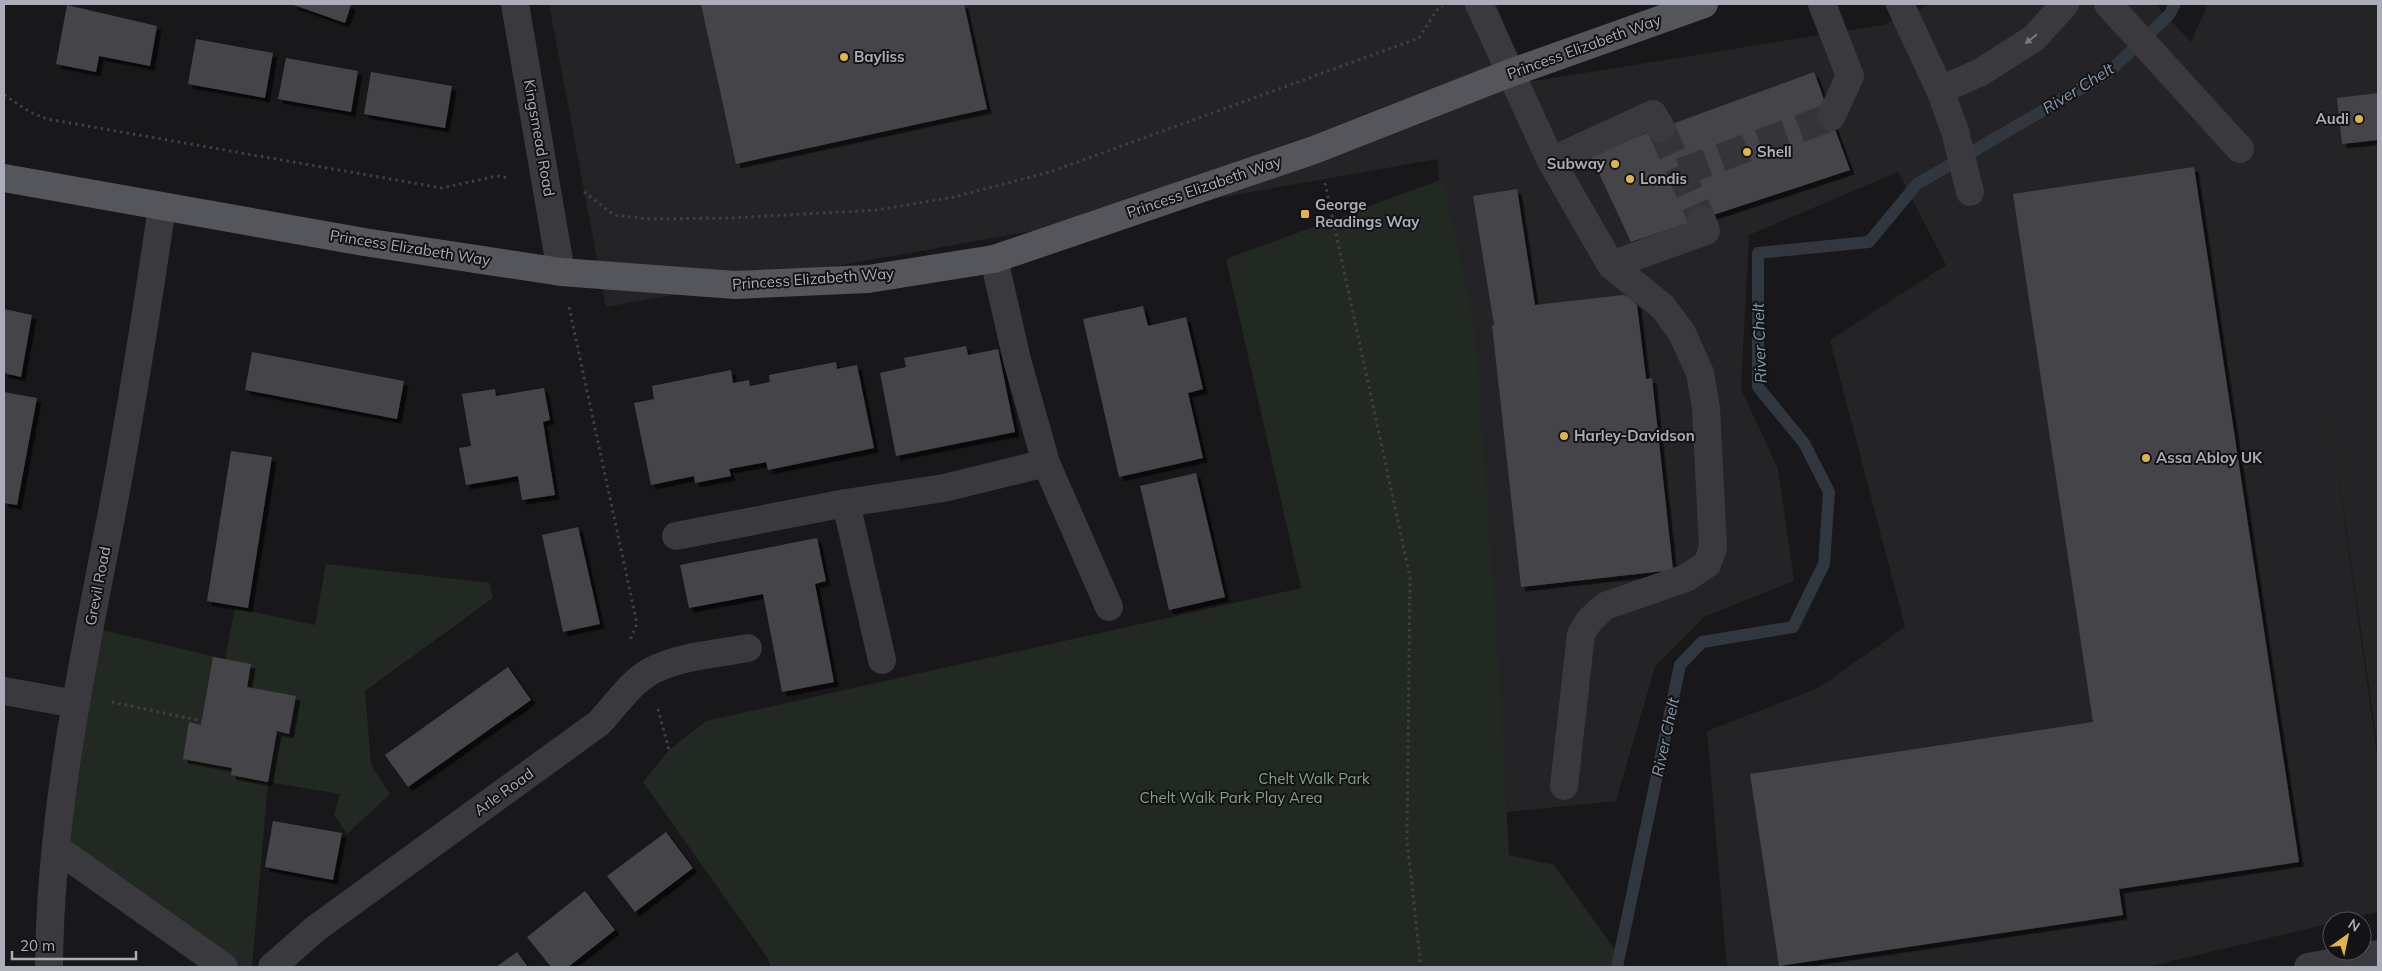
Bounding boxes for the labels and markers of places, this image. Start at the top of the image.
place label: Bayliss [854,47,905,66]
marker: Bayliss [838,51,850,63]
place label: Audi [2316,109,2349,128]
marker: Audi [2353,113,2365,125]
place label: Shell [1757,142,1792,161]
marker: Shell [1741,146,1753,158]
place label: Subway [1547,154,1606,173]
marker: Subway [1609,158,1621,170]
place label: Londis [1640,169,1687,188]
marker: Londis [1624,173,1636,185]
place label: George Readings Way [1315,195,1420,231]
marker: George Readings Way [1299,208,1311,220]
place label: Harley-Davidson [1574,426,1695,445]
marker: Harley-Davidson [1558,430,1570,442]
place label: Assa Abloy UK [2156,448,2263,467]
marker: Assa Abloy UK [2140,452,2152,464]

